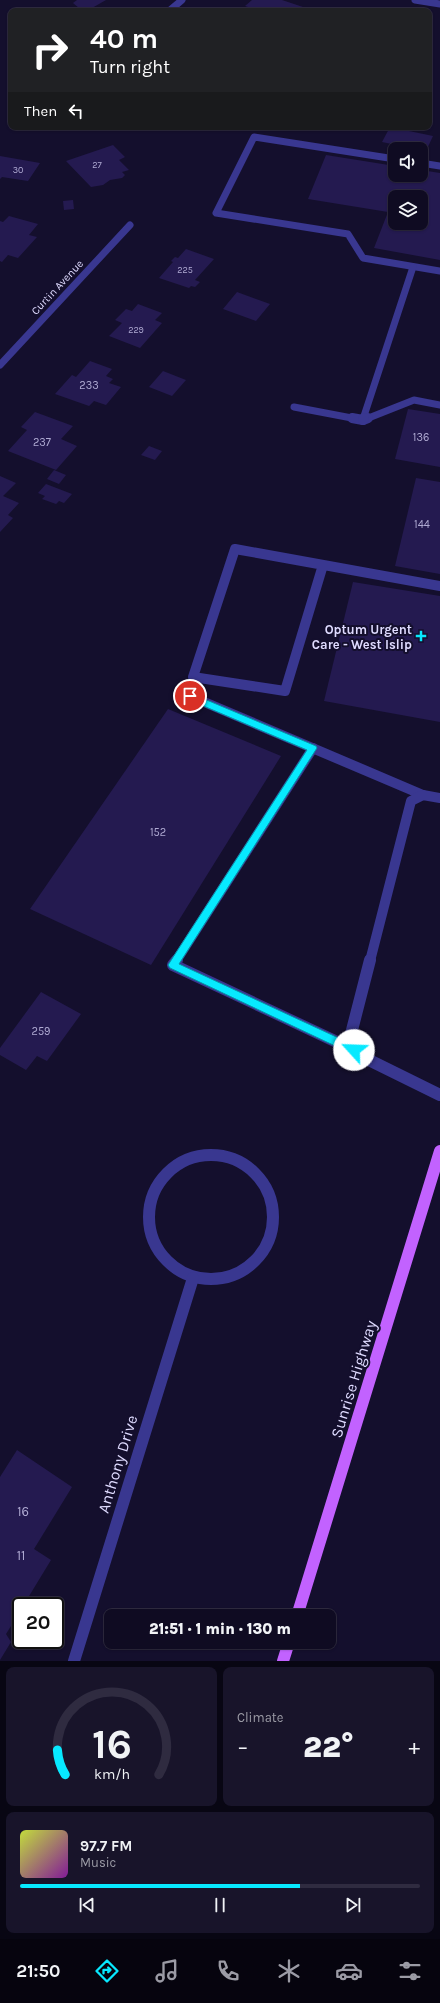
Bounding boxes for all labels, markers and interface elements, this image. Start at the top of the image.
text: 40 m [90,22,158,55]
icon: right [24,24,76,76]
text: Turn right [90,56,170,78]
icon: left [65,100,87,122]
text: Then [24,102,57,120]
map controls [388,142,428,230]
button: sound [388,142,428,182]
house number: 27 [92,160,102,170]
house number: 30 [13,165,23,175]
button: layers [388,190,428,230]
street label: Curtin Avenue [29,257,86,317]
house number: 225 [177,265,193,275]
house number: 229 [128,325,144,335]
house number: 233 [79,379,99,392]
house number: 136 [413,431,429,444]
house number: 237 [33,436,51,449]
house number: 144 [414,518,430,531]
place label: Optum Urgent Care - West Islip [312,622,412,652]
marker: Optum Urgent Care - West Islip [415,630,427,642]
pin [173,679,207,713]
icon: arrive [179,685,201,707]
house number: 152 [150,826,166,839]
house number: 259 [32,1025,50,1038]
position arrow [333,1029,375,1071]
street label: Sunrise Highway [327,1318,381,1440]
street label: Anthony Drive [94,1413,141,1515]
house number: 16 [17,1504,29,1519]
house number: 11 [17,1548,25,1563]
speed limit sign: 20 [12,1597,64,1649]
text: 21:51 · 1 min · 130 m [149,1620,291,1638]
text: Climate [237,1710,283,1725]
text: 16 [91,1719,132,1767]
text: 22° [303,1729,354,1765]
text: − [237,1734,249,1760]
text: + [408,1734,420,1760]
text: km/h [93,1765,130,1782]
text: 97.7 FM [80,1837,132,1855]
text: Music [80,1855,116,1870]
icon: previous [76,1894,98,1916]
icon: pause [209,1894,231,1916]
icon: next [342,1894,364,1916]
icon: directions [93,1957,121,1985]
icon: music [153,1957,181,1985]
icon: phone [214,1957,242,1985]
icon: climate [275,1957,303,1985]
icon: car [335,1957,363,1985]
icon: filters [396,1957,424,1985]
text: 21:50 [16,1960,60,1982]

